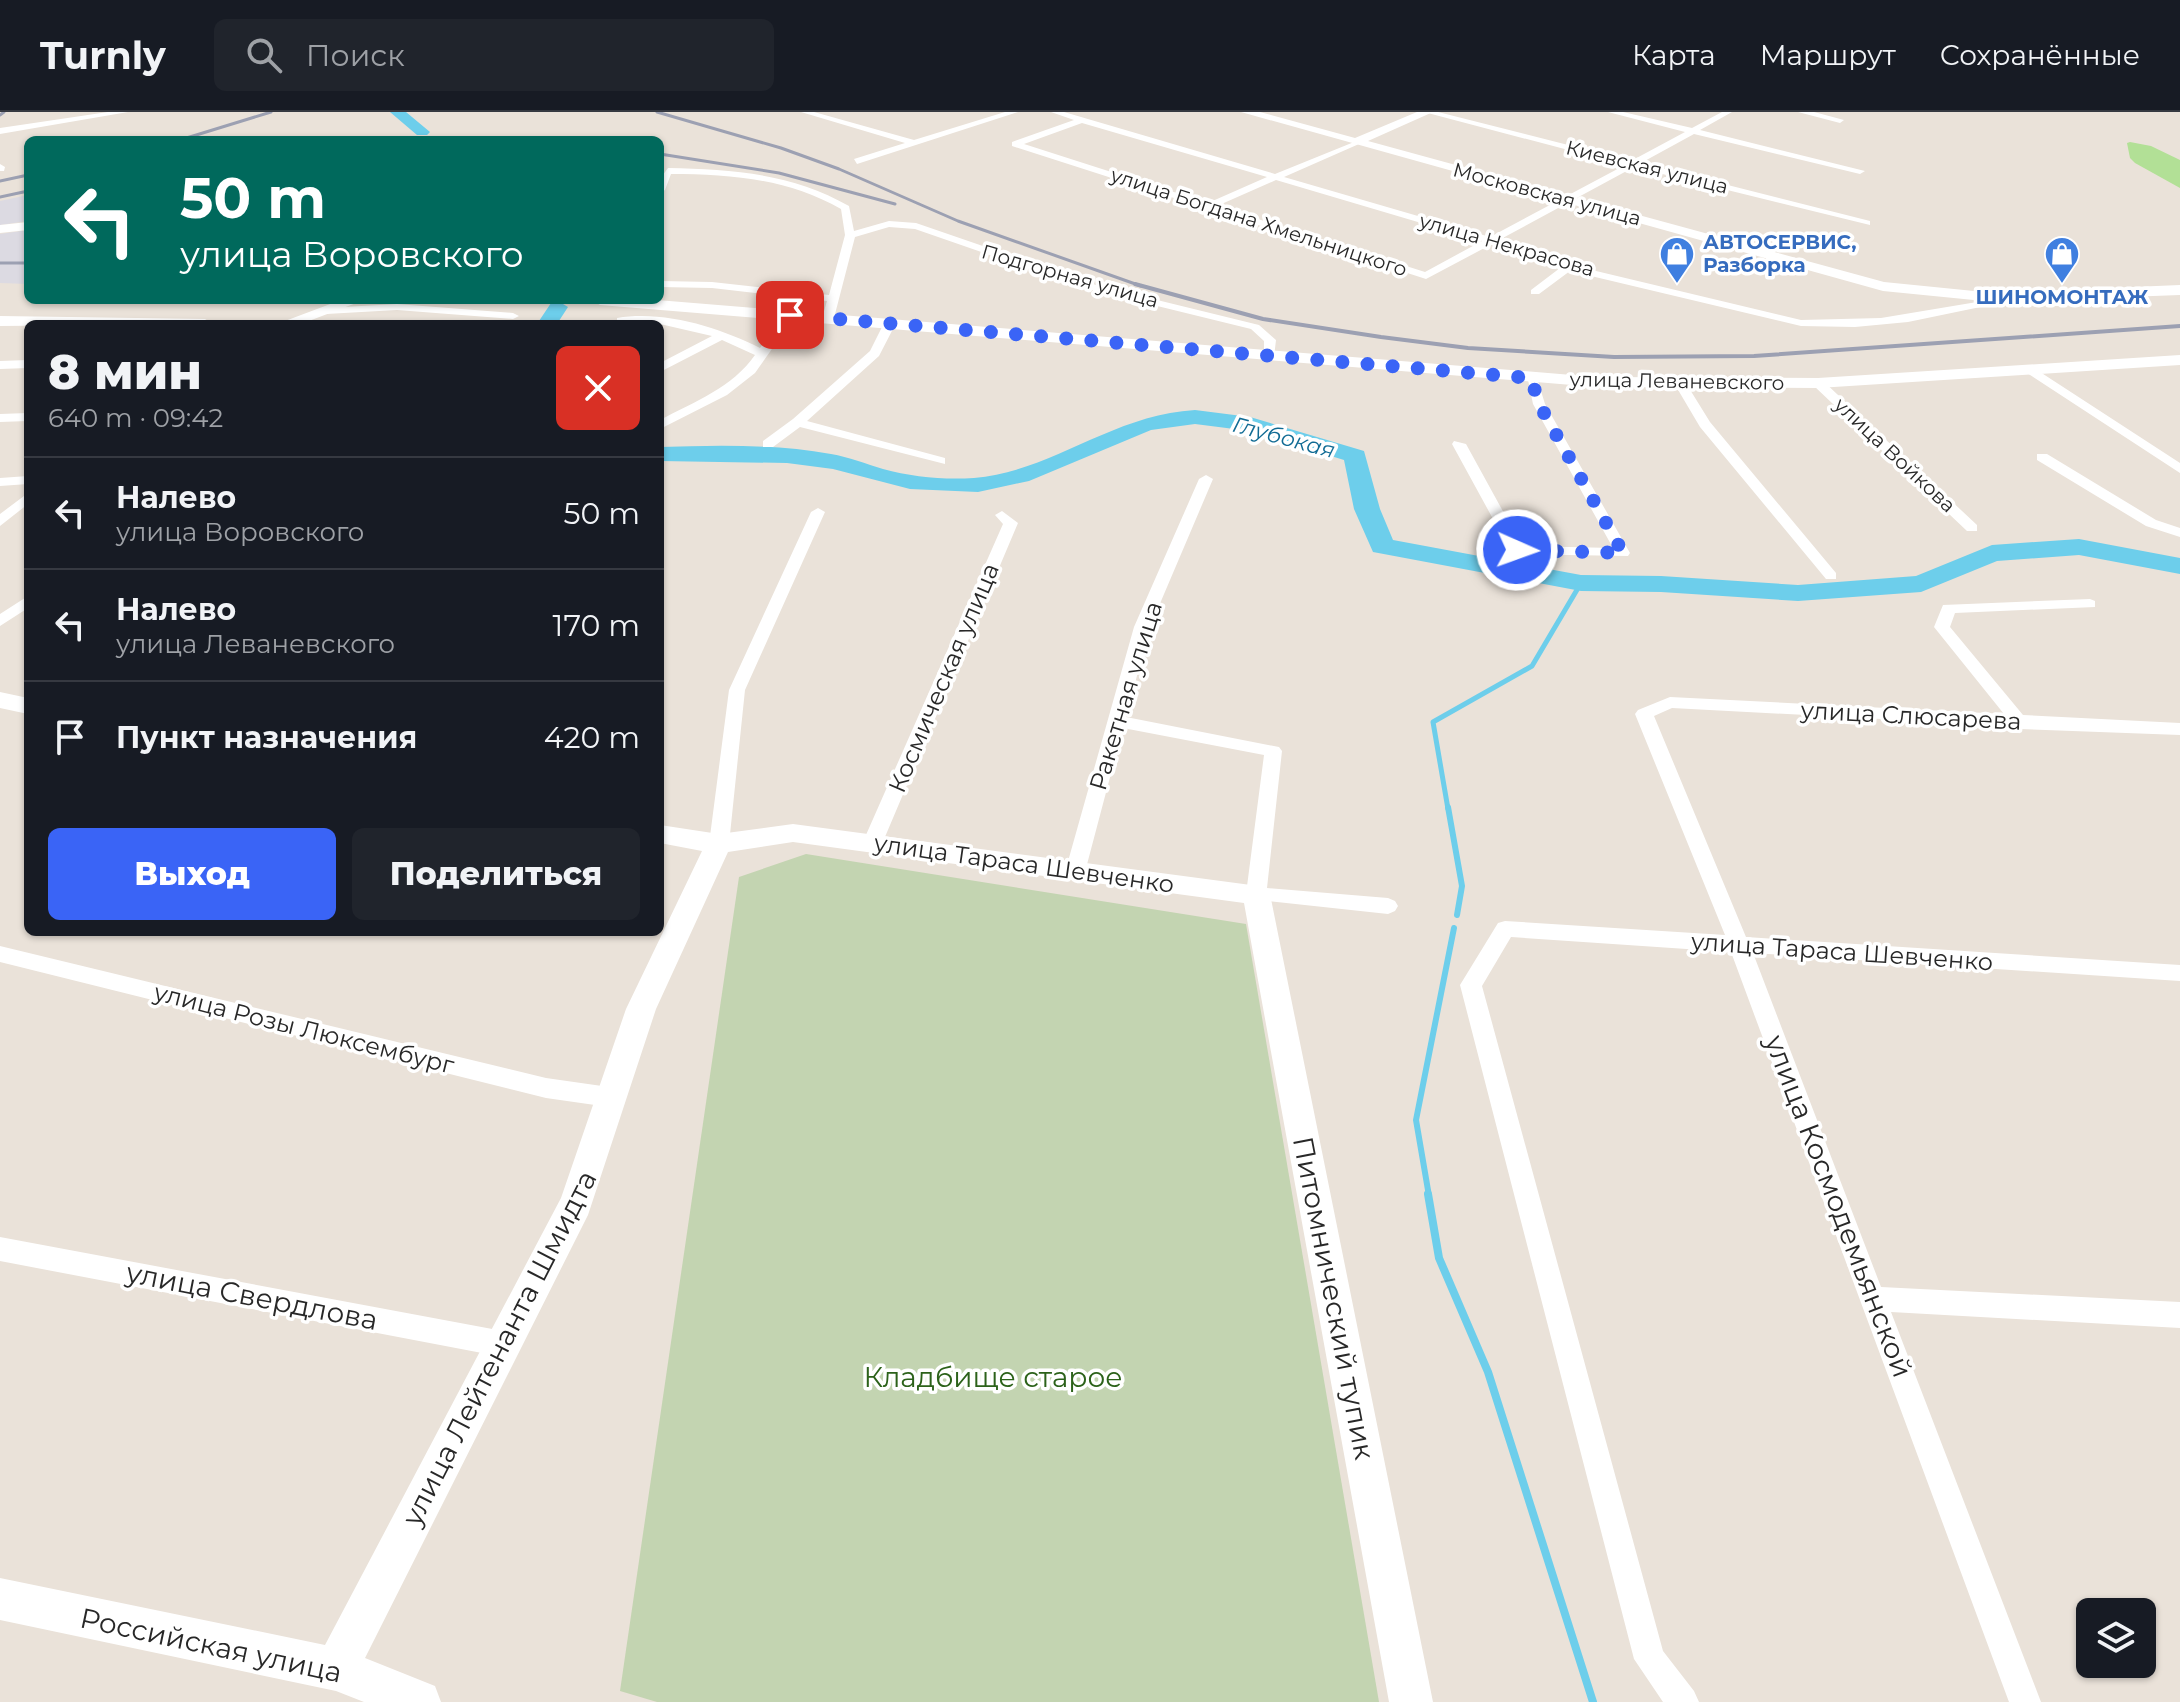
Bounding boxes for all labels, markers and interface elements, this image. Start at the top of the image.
search box [214,19,774,91]
text: Turnly [40,32,166,79]
icon: search [242,33,286,77]
text: Поиск [306,37,405,74]
text: Карта [1632,38,1716,72]
text: Маршрут [1760,38,1896,72]
text: Сохранённые [1940,38,2140,72]
street label: Киевская улица [1563,135,1731,199]
street label: Московская улица [1450,157,1644,231]
street label: улица Богдана Хмельницкого [1107,162,1410,281]
text: 50 m [180,164,326,232]
icon: left [48,168,152,272]
street label: улица Некрасова [1416,208,1597,281]
place label: АВТОСЕРВИС, Разборка [1703,230,1857,277]
text: улица Воровского [180,232,524,276]
shop icon: АВТОСЕРВИС, Разборка [1658,235,1696,285]
shop icon: ШИНОМОНТАЖ [2043,235,2081,285]
street label: Подгорная улица [979,239,1161,313]
pin [756,281,824,349]
place label: ШИНОМОНТАЖ [1976,285,2149,309]
icon: arrive [768,293,812,337]
text: 8 мин [48,343,202,401]
button: close [556,346,640,430]
street label: улица Леваневского [1569,367,1784,395]
street label: улица Войкова [1829,392,1961,517]
text: 640 m · 09:42 [48,402,223,434]
water label: Глубокая [1230,411,1338,464]
text: Налево [116,479,236,516]
icon: left [48,491,92,535]
text: 50 m [563,495,640,532]
position arrow [1475,508,1559,592]
text: улица Воровского [116,516,364,548]
street label: Космическая улица [882,559,1005,797]
text: Налево [116,591,236,628]
street label: Ракетная улица [1083,598,1168,794]
icon: left [48,603,92,647]
text: 170 m [553,607,640,644]
text: улица Леваневского [116,628,395,660]
street label: улица Слюсарева [1799,695,2022,736]
icon: arrive [48,715,92,759]
text: Пункт назначения [116,719,417,756]
text: 420 m [544,719,640,756]
button: Выход [48,828,336,920]
button: Поделиться [352,828,640,920]
street label: улица Тараса Шевченко [871,828,1176,899]
street label: улица Тараса Шевченко [1689,926,1994,977]
street label: улица Розы Люксембург [150,977,458,1080]
street label: улица Космодемьянской [1758,1029,1920,1382]
street label: Питомнический тупик [1286,1134,1382,1462]
street label: улица Лейтенанта Шмидта [394,1165,604,1532]
street label: улица Свердлова [122,1255,381,1337]
park label: Кладбище старое [863,1360,1123,1394]
map controls [2076,1598,2156,1678]
button: layers [2076,1598,2156,1678]
street label: Российская улица [77,1601,345,1689]

